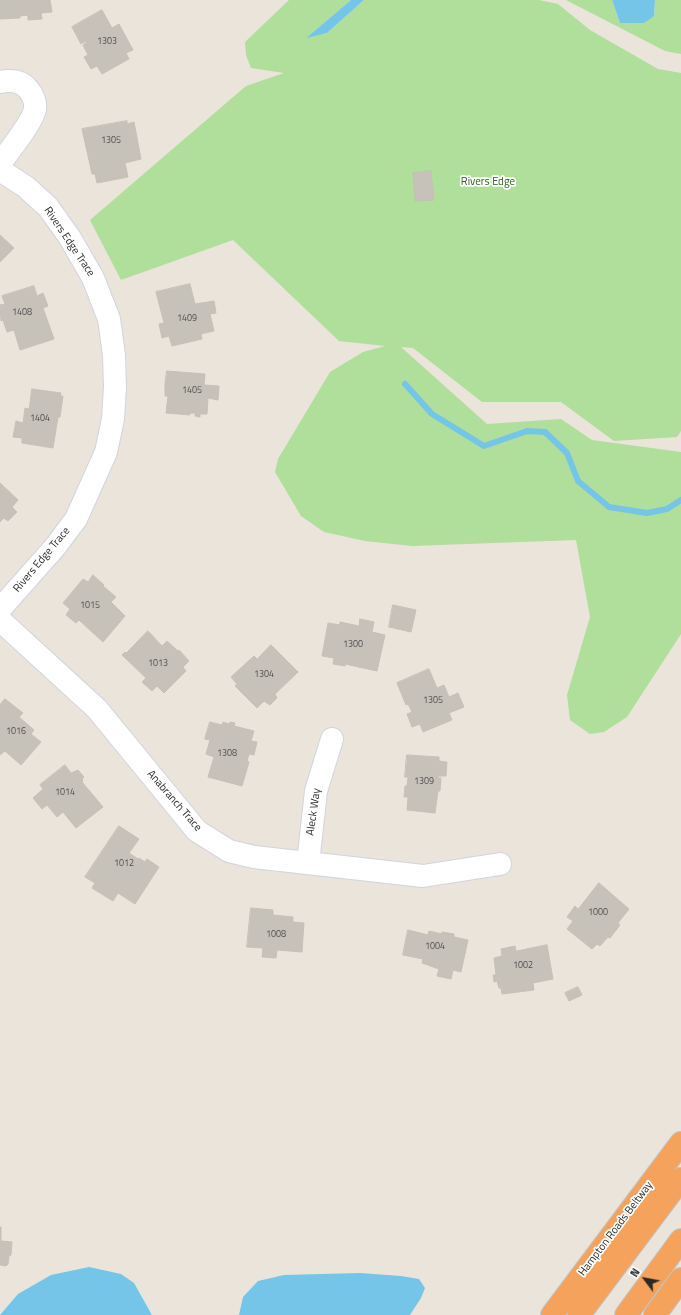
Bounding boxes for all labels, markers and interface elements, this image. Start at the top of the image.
house number: 1303 [97,37,117,47]
house number: 1305 [101,136,121,146]
park label: Rivers Edge [461,175,515,189]
street label: Rivers Edge Trace [41,205,97,279]
house number: 1408 [12,308,32,318]
house number: 1409 [177,314,197,324]
house number: 1405 [182,386,202,396]
house number: 1404 [30,414,50,424]
street label: Rivers Edge Trace [11,525,73,595]
house number: 1015 [80,601,100,611]
house number: 1300 [343,640,363,650]
house number: 1013 [148,659,168,669]
house number: 1304 [254,670,274,680]
house number: 1305 [423,696,443,706]
house number: 1016 [6,727,26,737]
house number: 1308 [217,749,237,759]
street label: Anabranch Trace [144,768,204,834]
house number: 1309 [414,777,434,787]
house number: 1014 [55,788,75,798]
street label: Aleck Way [304,788,324,836]
house number: 1012 [114,859,134,869]
house number: 1000 [588,908,608,918]
house number: 1008 [266,930,286,940]
house number: 1004 [425,942,445,952]
house number: 1002 [513,961,533,971]
street label: Hampton Roads Beltway [576,1179,656,1279]
north arrow [625,1259,665,1299]
text: N [626,1265,644,1280]

